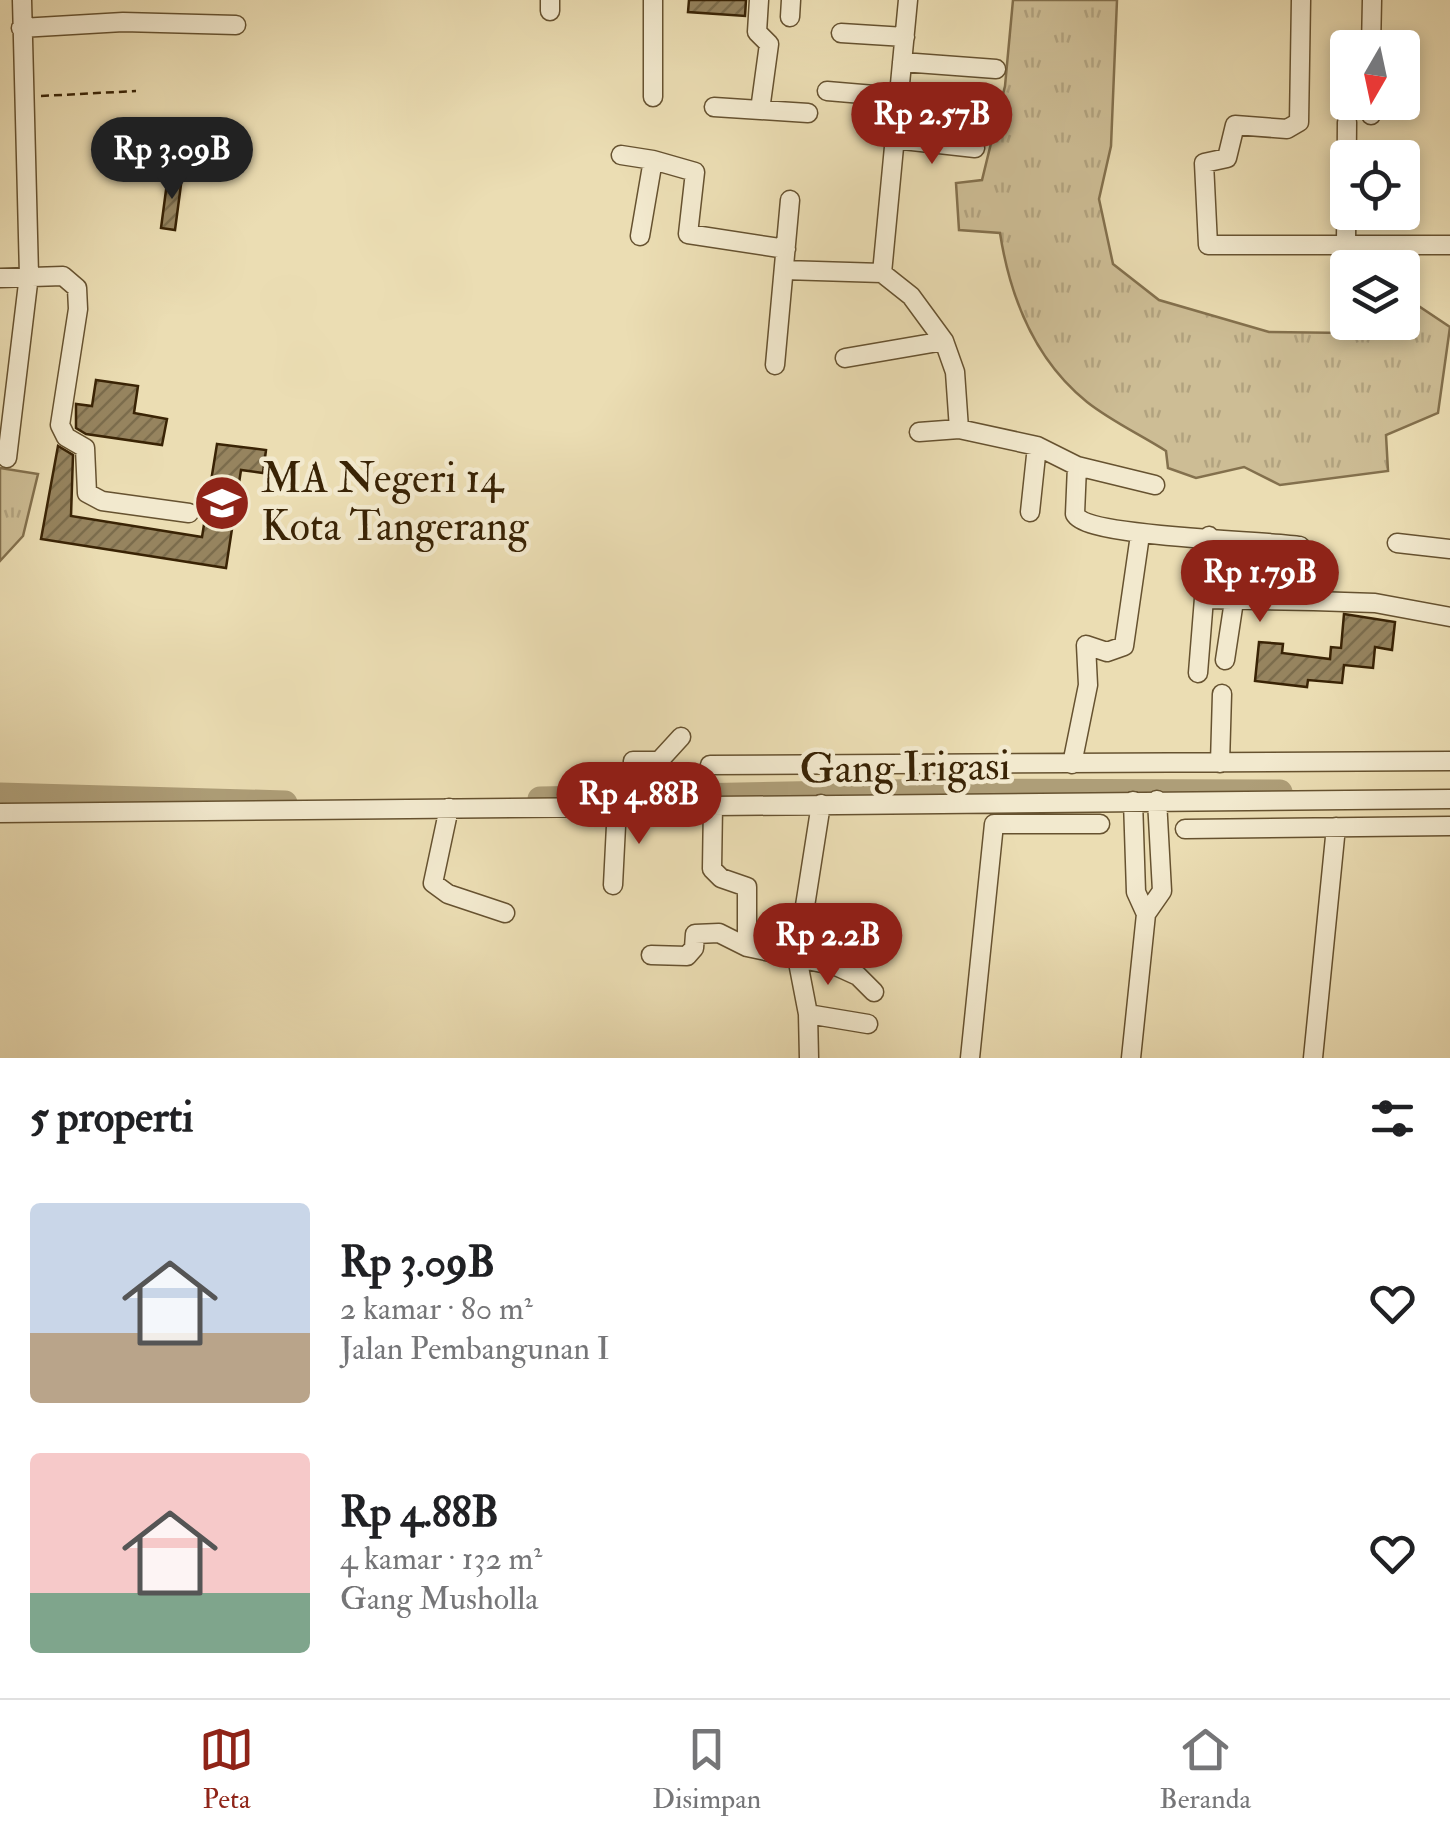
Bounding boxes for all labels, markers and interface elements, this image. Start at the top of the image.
north arrow [1330,30,1420,120]
map controls [1330,30,1420,340]
pin: Rp 2.57B [829,82,1035,167]
text: Rp 2.57B [873,94,991,134]
pin: Rp 3.09B [69,117,275,202]
text: Rp 3.09B [113,129,231,169]
button: locate [1330,140,1420,230]
button: layers [1330,250,1420,340]
place label: MA Negeri 14 Kota Tangerang [261,453,530,553]
school or university icon: MA Negeri 14 Kota Tangerang [192,473,252,533]
pin: Rp 1.79B [1157,540,1363,625]
text: Rp 1.79B [1203,552,1317,592]
street label: Gang Irigasi [799,740,1011,796]
pin: Rp 4.88B [536,762,742,847]
text: Rp 4.88B [579,774,699,814]
pin: Rp 2.2B [736,903,920,988]
text: Rp 2.2B [775,915,881,955]
icon: filters [1365,1091,1420,1146]
text: 5 properti [30,1092,193,1144]
text: Rp 3.09B [340,1237,495,1289]
icon: home [110,1243,230,1363]
icon: heart [1365,1276,1420,1331]
text: 2 kamar · 80 m² [340,1289,533,1329]
text: Jalan Pembangunan I [340,1329,610,1369]
text: Rp 4.88B [340,1487,499,1539]
icon: home [110,1493,230,1613]
icon: heart [1365,1526,1420,1581]
text: 4 kamar · 132 m² [340,1539,542,1579]
text: Gang Musholla [340,1579,539,1619]
tab: Peta [199,1722,254,1817]
tab: Disimpan [652,1722,761,1817]
tab: Beranda [1159,1722,1251,1817]

